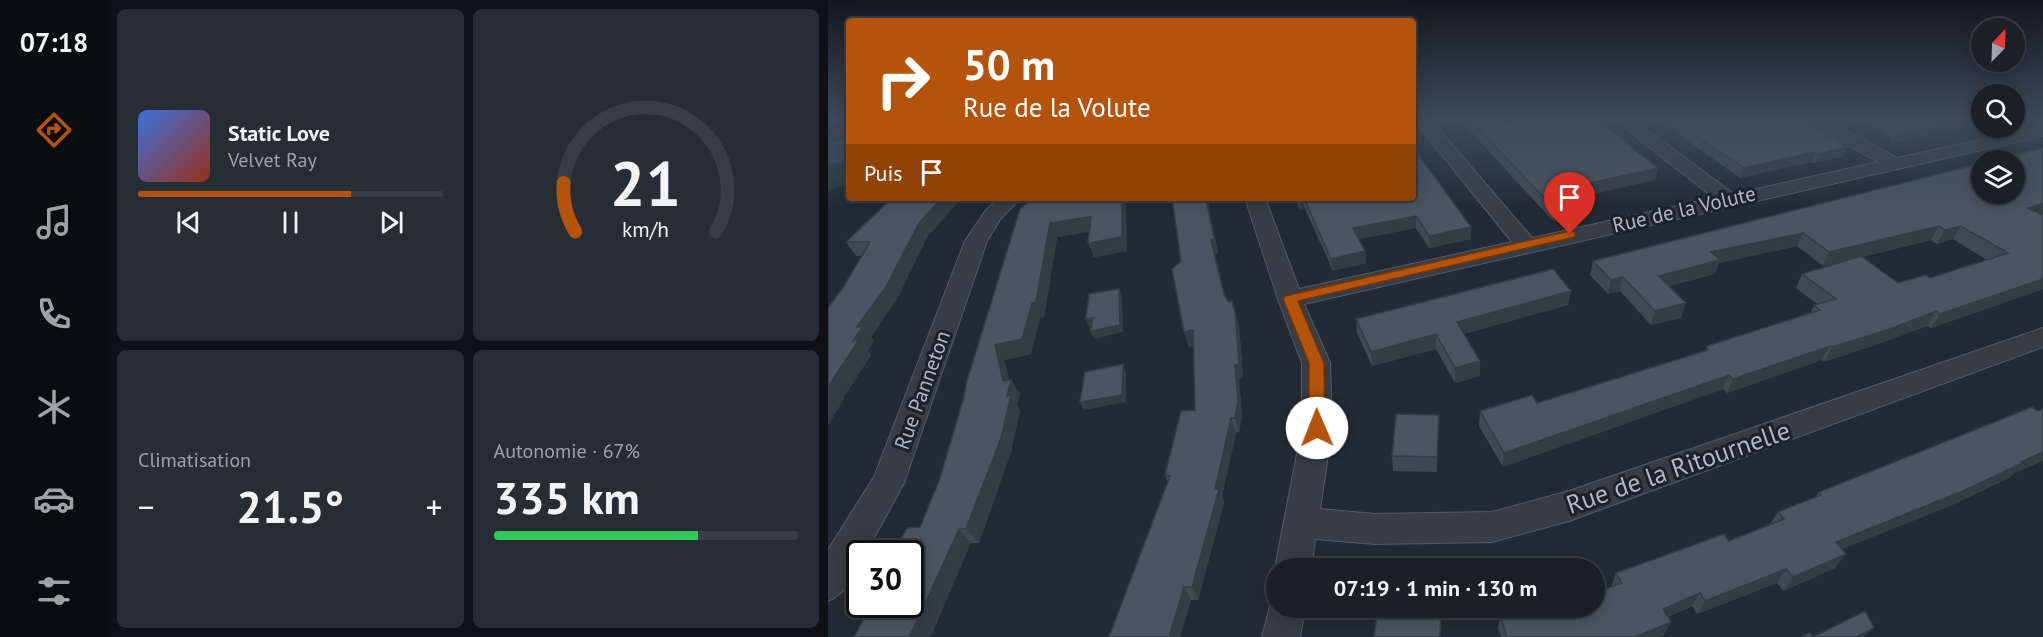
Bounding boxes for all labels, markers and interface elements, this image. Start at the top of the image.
north arrow [1971,18,2025,72]
map controls [1971,18,2025,204]
text: 07:18 [20,25,88,59]
text: 50 m [963,37,1055,92]
icon: right [864,42,942,120]
button: search [1971,84,2025,138]
text: Rue de la Volute [963,90,1151,124]
icon: directions [33,109,75,151]
text: Static Love [228,119,330,147]
text: 21 [610,142,681,223]
text: Velvet Ray [228,147,317,173]
button: layers [1971,150,2025,204]
icon: arrive [915,156,948,189]
text: Puis [864,159,903,187]
pin [1544,172,1595,234]
street label: Rue de la Volute [1610,179,1758,239]
icon: arrive [1553,181,1586,214]
icon: music [33,201,75,243]
icon: previous [172,206,205,239]
icon: pause [274,206,307,239]
icon: next [375,206,408,239]
text: km/h [622,215,669,243]
icon: phone [33,293,75,335]
street label: Rue Panneton [888,327,956,453]
icon: climate [33,386,75,428]
position arrow [1285,396,1349,460]
street label: Rue de la Ritournelle [1562,413,1794,521]
text: Autonomie · 67% [494,438,640,464]
text: Climatisation [138,447,251,473]
text: 335 km [494,468,640,526]
text: 21.5° [237,477,344,535]
icon: car [33,478,75,520]
text: − [138,485,155,528]
text: + [426,485,443,528]
speed limit sign: 30 [846,540,924,618]
icon: filters [33,570,75,612]
text: 07:19 · 1 min · 130 m [1334,574,1537,602]

